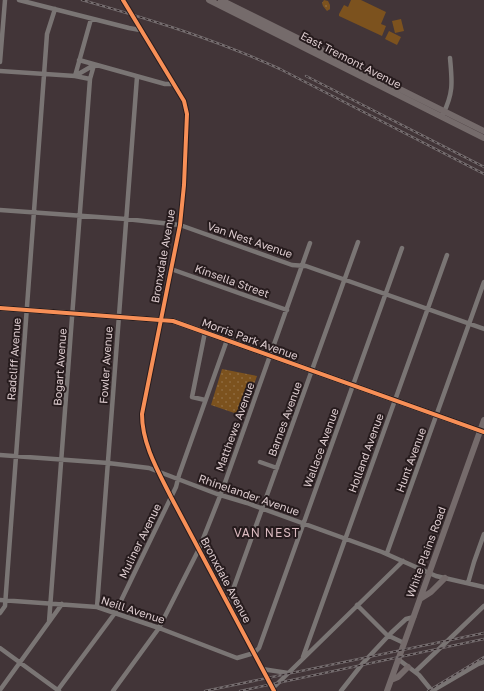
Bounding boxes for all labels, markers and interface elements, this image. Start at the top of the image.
street label: East Tremont Avenue [299,29,404,91]
street label: Bronxdale Avenue [148,208,177,304]
street label: Van Nest Avenue [206,219,294,260]
street label: Kinsella Street [193,261,271,300]
street label: Morris Park Avenue [200,315,300,362]
street label: Radcliff Avenue [4,317,23,401]
street label: Fowler Avenue [96,326,115,404]
street label: Bogart Avenue [50,328,69,406]
street label: Barnes Avenue [265,380,304,458]
street label: Matthews Avenue [212,381,257,473]
street label: Wallace Avenue [300,406,341,489]
street label: Holland Avenue [345,411,386,494]
street label: Hunt Avenue [393,426,428,494]
street label: Rhinelander Avenue [197,471,301,518]
street label: Muliner Avenue [116,501,163,580]
street label: White Plains Road [403,505,448,599]
district label: VAN NEST [234,525,300,540]
street label: Bronxdale Avenue [198,535,255,625]
street label: Neill Avenue [100,593,167,626]

